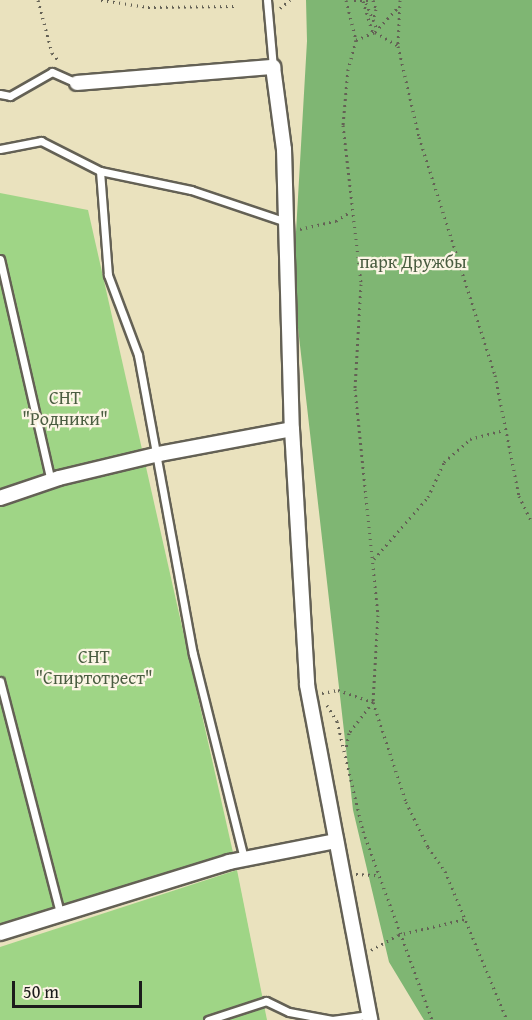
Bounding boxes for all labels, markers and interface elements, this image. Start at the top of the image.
park label: парк Дружбы [359,251,467,273]
park label: СНТ "Родники" [22,388,108,430]
park label: СНТ "Спиртотрест" [35,647,153,690]
scale bar [15,969,146,1007]
text: 50 m [23,978,59,1005]

